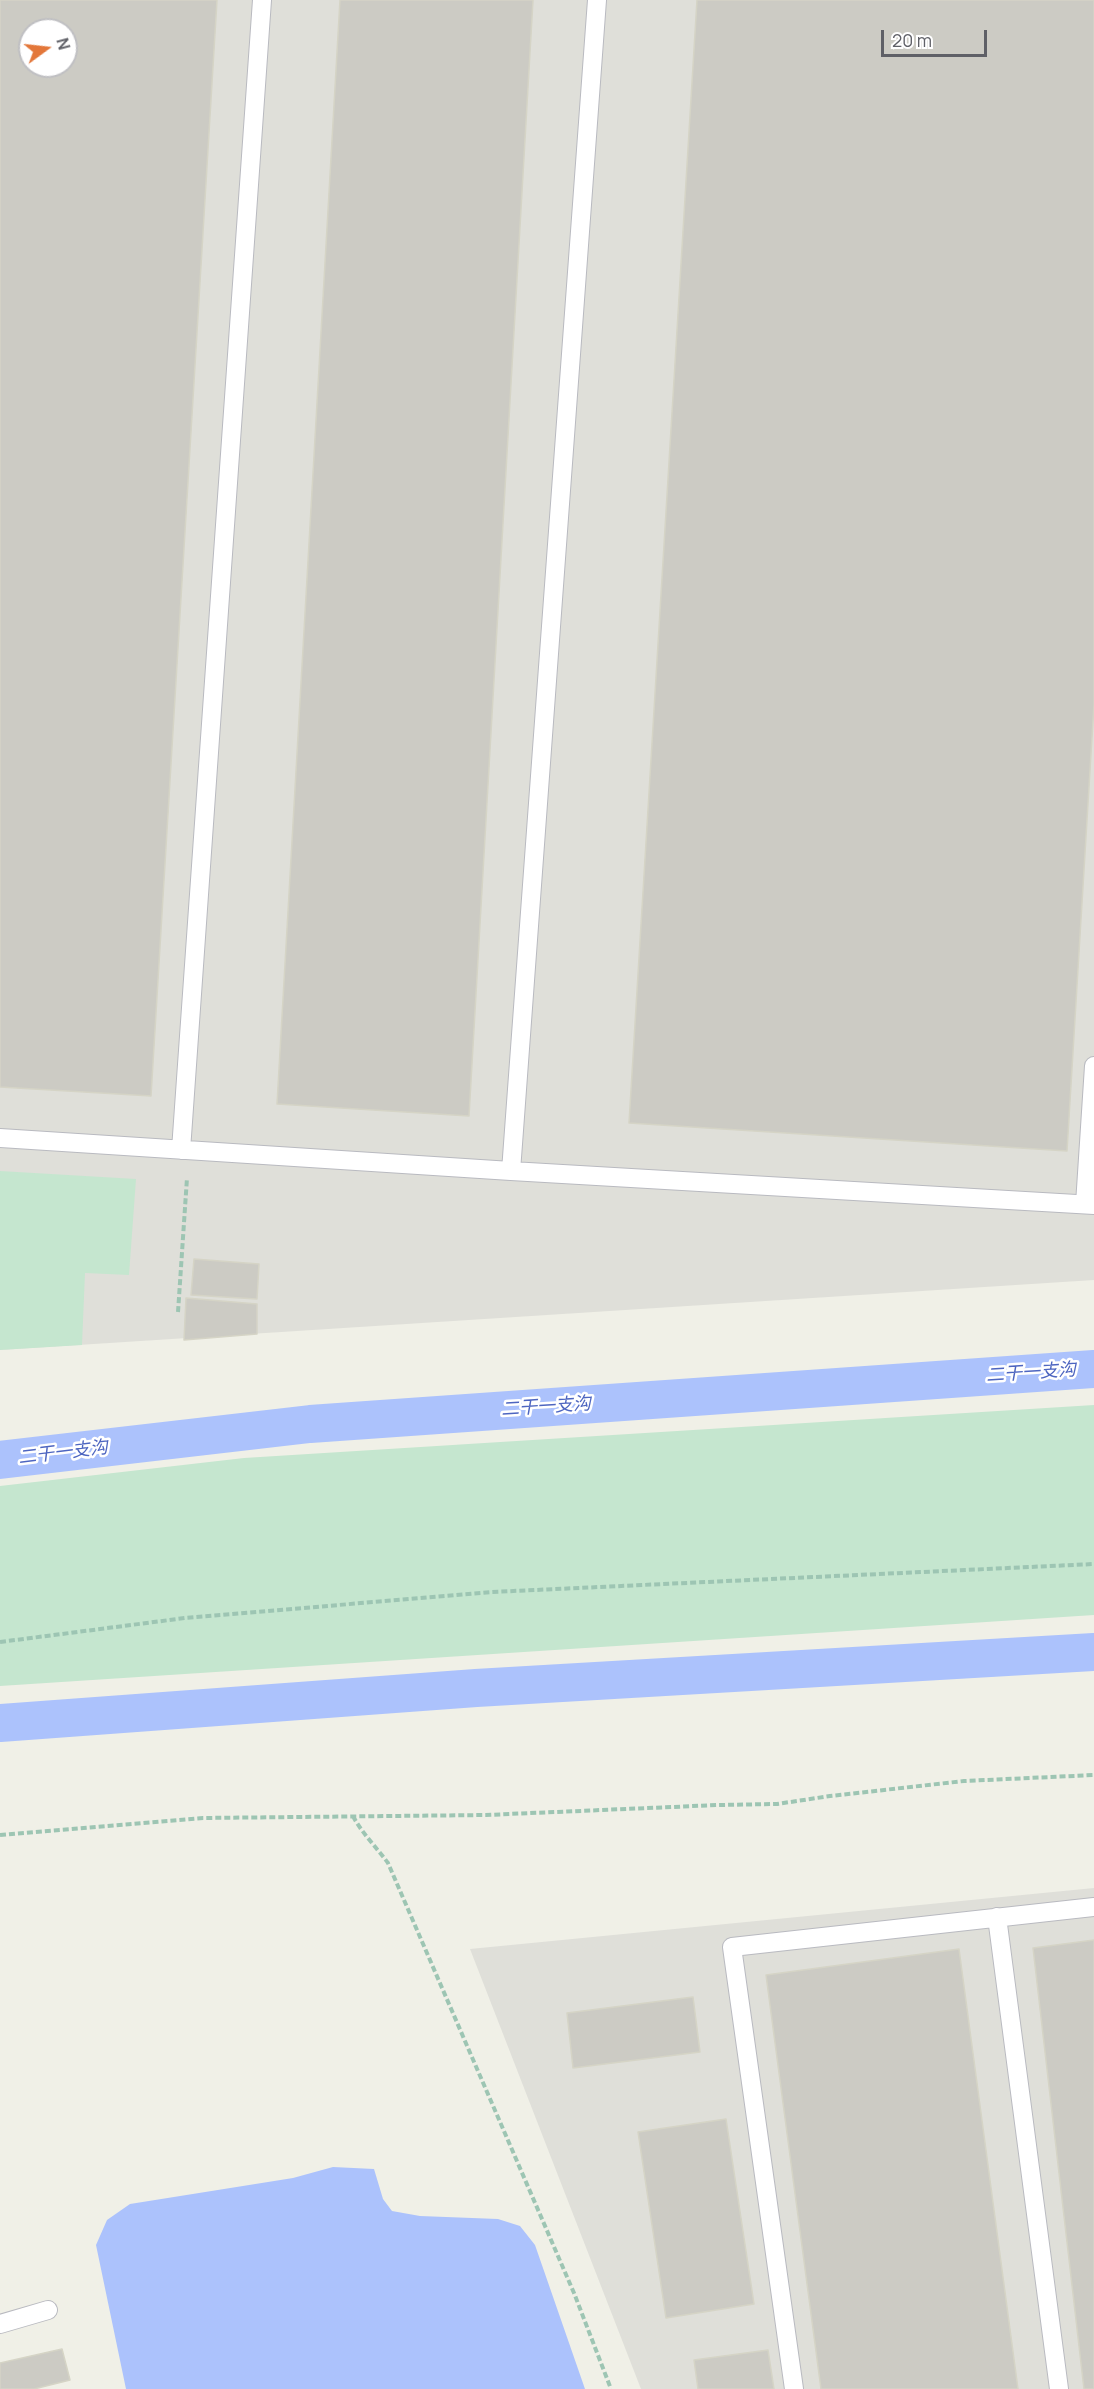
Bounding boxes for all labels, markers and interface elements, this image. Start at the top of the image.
north arrow [18,18,78,78]
scale bar [884,18,990,56]
text: 20 m [892,28,932,52]
text: N [51,35,76,52]
water label: 二干一支沟 [985,1359,1077,1387]
water label: 二干一支沟 [500,1393,592,1421]
water label: 二干一支沟 [17,1437,109,1469]

